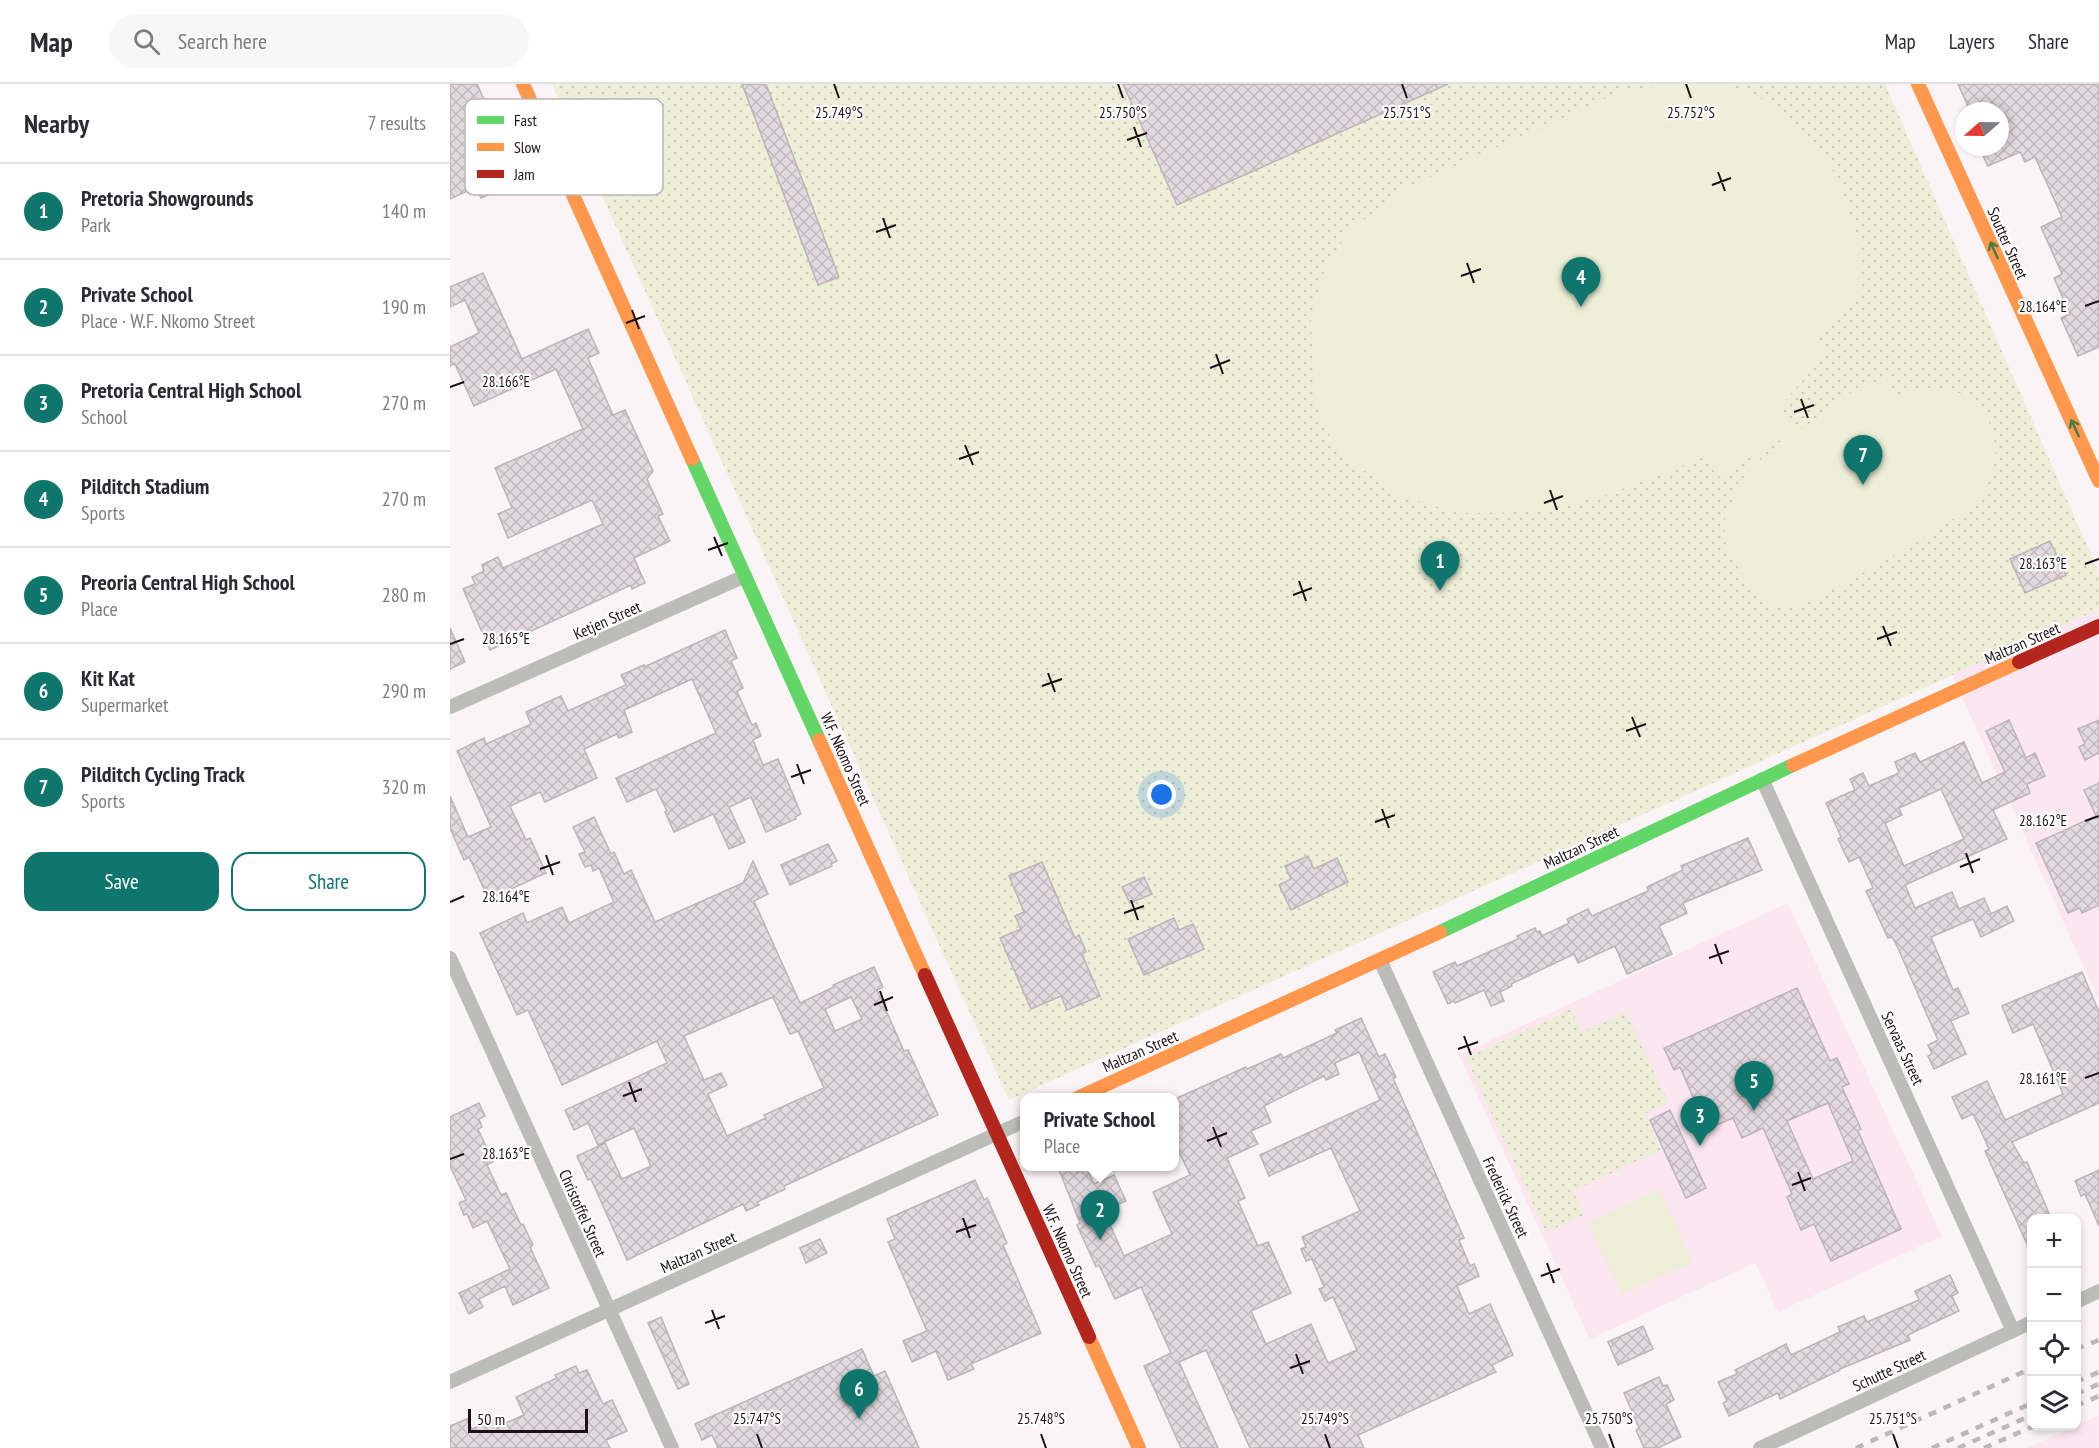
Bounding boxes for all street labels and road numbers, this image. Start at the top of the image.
street label: Soutter Street [1983,204,2033,283]
street label: Ketjen Street [570,596,644,644]
street label: Maltzan Street [1981,617,2063,668]
street label: W.F. Nkomo Street [817,709,876,809]
street label: Maltzan Street [1540,821,1622,873]
street label: Servaas Street [1877,1008,1929,1088]
street label: Maltzan Street [1099,1025,1181,1076]
street label: Frederick Street [1479,1153,1534,1241]
street label: Christoffel Street [555,1166,611,1260]
street label: W.F. Nkomo Street [1039,1201,1098,1301]
street label: Maltzan Street [657,1226,739,1277]
street label: Schutte Street [1849,1344,1929,1396]

